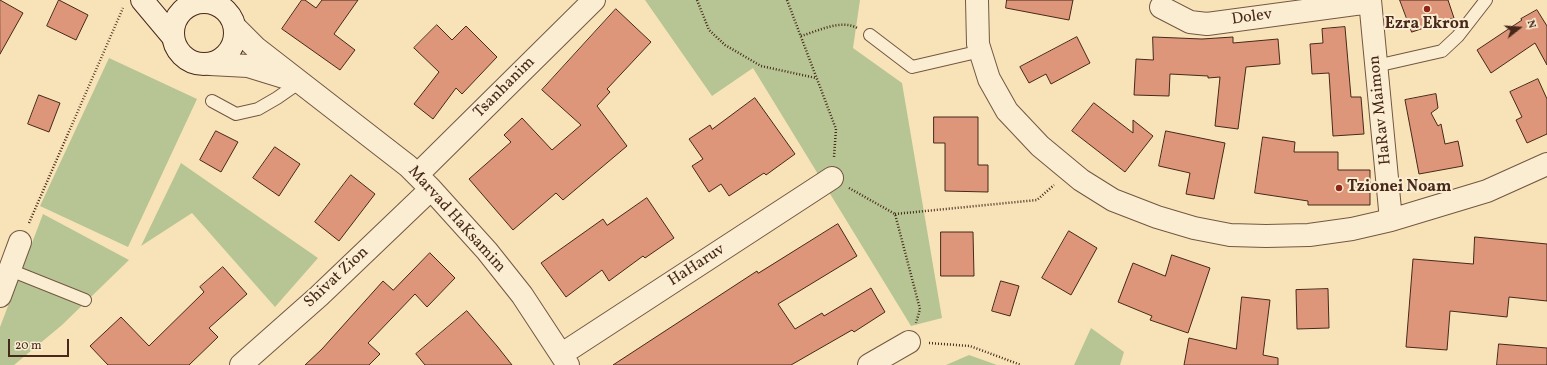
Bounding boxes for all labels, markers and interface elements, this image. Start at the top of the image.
marker: Ezra Ekron [1422,4,1432,14]
street label: Dolev [1231,6,1273,30]
north arrow [1499,8,1539,48]
place label: Ezra Ekron [1385,15,1469,35]
text: N [1523,18,1539,30]
street label: Tsanhanim [470,53,540,123]
street label: HaRav Maimon [1366,54,1396,166]
street label: Marvad HaKsamim [403,163,509,277]
place label: Tzionei Noam [1347,178,1452,198]
marker: Tzionei Noam [1334,183,1344,193]
street label: HaHaruv [665,241,729,291]
street label: Shivat Zion [301,243,373,313]
scale bar [10,331,71,357]
text: 20 m [15,338,42,354]

